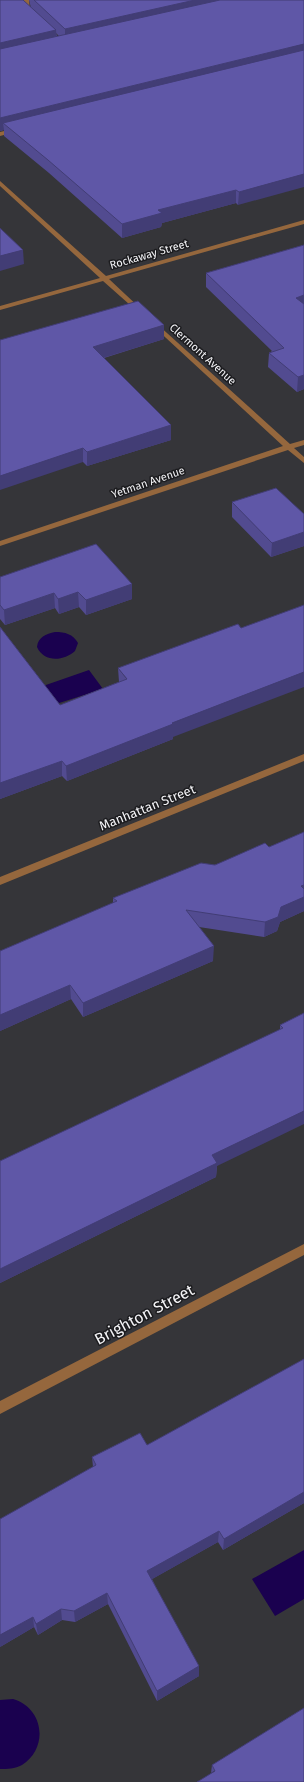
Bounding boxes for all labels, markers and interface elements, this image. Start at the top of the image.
street label: Rockaway Street [108,237,190,272]
street label: Clermont Avenue [167,321,239,388]
street label: Yetman Avenue [110,464,187,501]
street label: Manhattan Street [97,781,198,834]
street label: Brighton Street [91,1280,197,1349]

